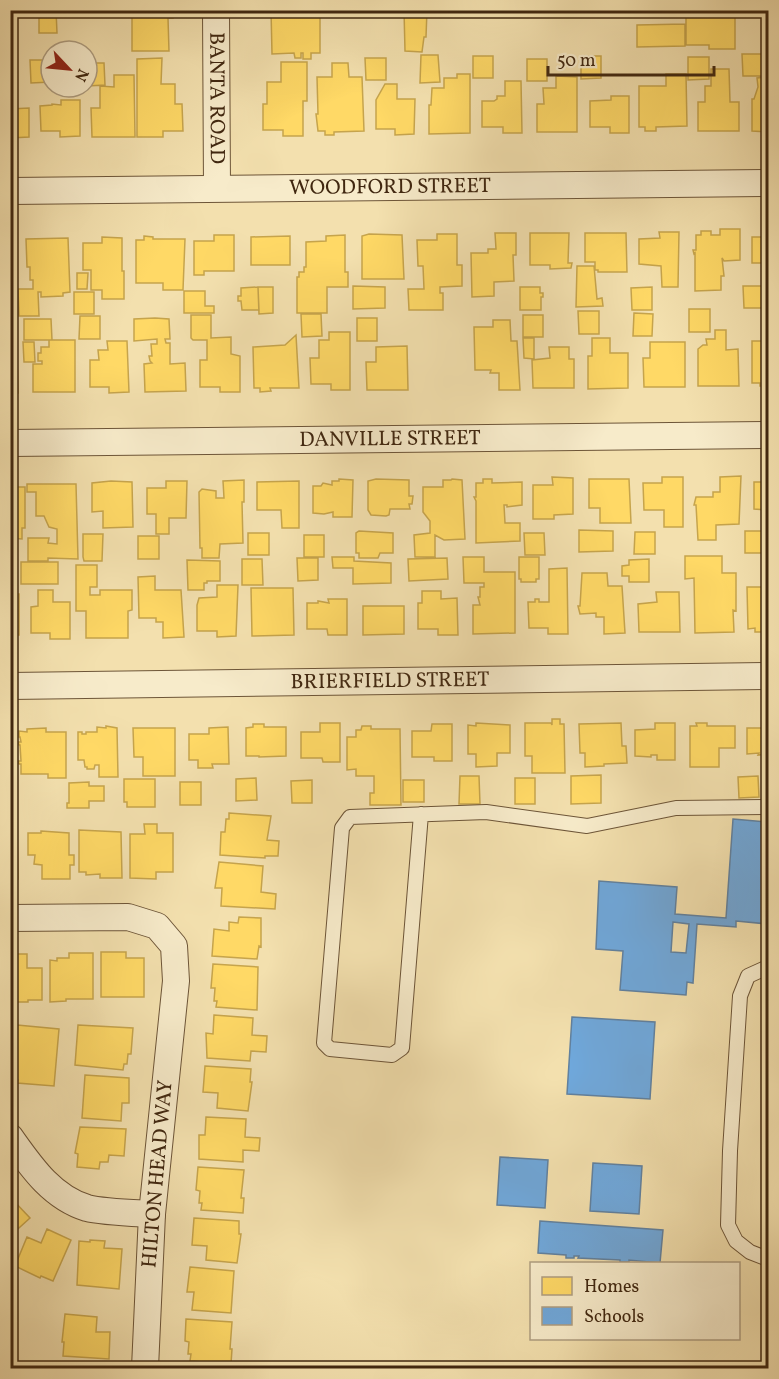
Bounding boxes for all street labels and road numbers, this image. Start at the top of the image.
street label: BANTA ROAD [202,32,231,164]
street label: WOODFORD STREET [289,171,491,203]
street label: DANVILLE STREET [299,424,481,454]
street label: BRIERFIELD STREET [290,665,490,697]
street label: HILTON HEAD WAY [135,1079,181,1269]

